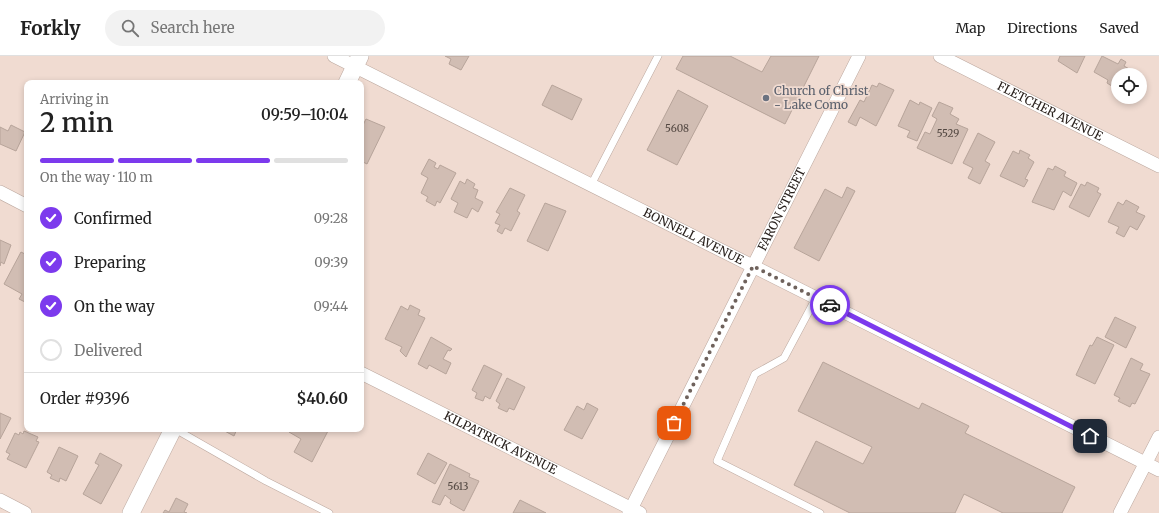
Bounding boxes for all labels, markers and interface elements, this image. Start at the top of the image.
search box [105,10,385,46]
text: Forkly [20,16,81,40]
icon: search [119,17,141,39]
text: Search here [151,18,235,37]
text: Map [955,19,985,37]
text: Directions [1007,19,1077,37]
text: Saved [1099,19,1139,37]
map controls [1111,68,1147,104]
button: locate [1111,68,1147,104]
street label: FLETCHER AVENUE [995,78,1106,144]
place label: Church of Christ - Lake Como [774,83,869,112]
text: Arriving in [40,91,109,108]
marker: Church of Christ - Lake Como [761,93,771,103]
text: 09:59–10:04 [261,105,348,124]
text: 2 min [40,106,113,139]
house number: 5608 [665,122,689,135]
house number: 5529 [937,127,959,140]
street label: FARON STREET [754,165,809,253]
text: On the way · 110 m [40,169,153,186]
street label: BONNELL AVENUE [641,204,746,267]
icon: check [40,207,62,229]
text: Confirmed [74,209,152,228]
text: 09:28 [314,210,348,227]
icon: check [40,251,62,273]
text: Preparing [74,253,146,272]
text: 09:39 [314,254,348,271]
courier [810,285,850,325]
icon: car [819,294,841,316]
icon: check [40,295,62,317]
text: On the way [74,297,155,316]
text: 09:44 [313,298,348,315]
text: Delivered [74,341,142,360]
text: Order #9396 [40,389,130,408]
text: $40.60 [296,389,348,408]
pin [657,406,691,440]
street label: KILPATRICK AVENUE [442,408,560,477]
icon: bag [663,412,685,434]
pin [1073,419,1107,453]
icon: home [1079,425,1101,447]
house number: 5613 [447,480,469,493]

